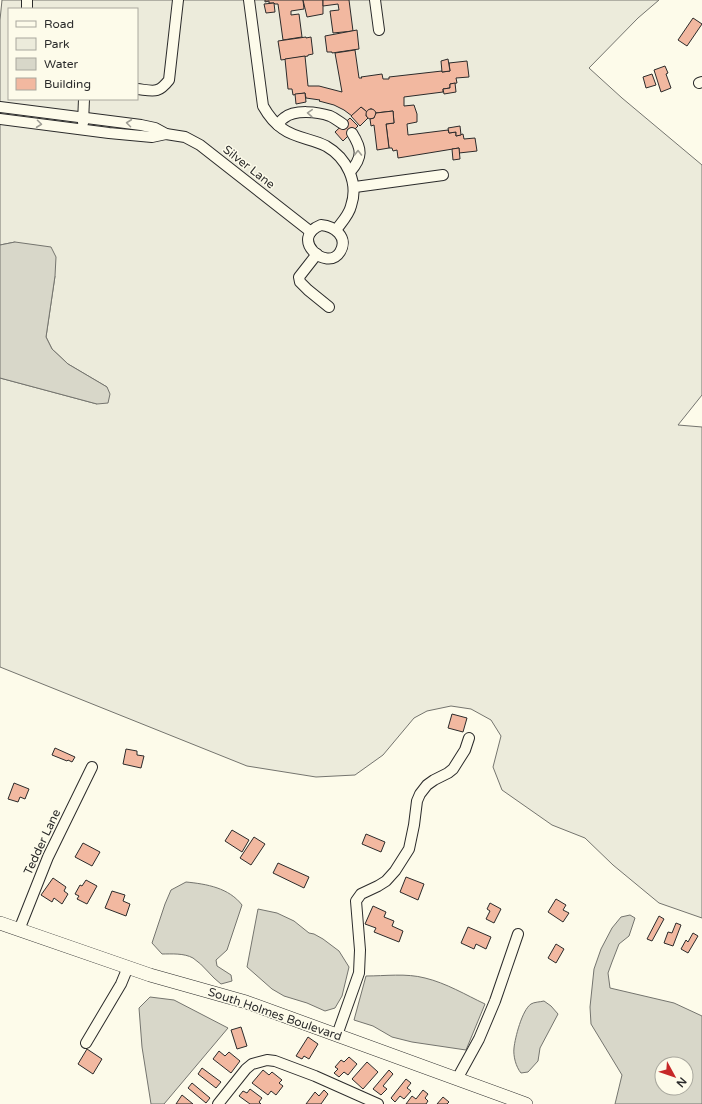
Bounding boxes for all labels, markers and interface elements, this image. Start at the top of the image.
legend [8,8,138,100]
text: Road [44,17,74,31]
text: Park [44,37,70,51]
text: Water [44,57,79,71]
text: Building [44,77,91,91]
one-way arrow [307,109,313,117]
one-way arrow [36,119,42,128]
one-way arrow [126,119,132,128]
street label: Silver Lane [220,142,278,192]
one-way arrow [354,149,362,155]
street label: Tedder Lane [21,807,63,877]
street label: South Holmes Boulevard [206,985,344,1043]
north arrow [654,1056,694,1096]
text: N [673,1075,689,1090]

